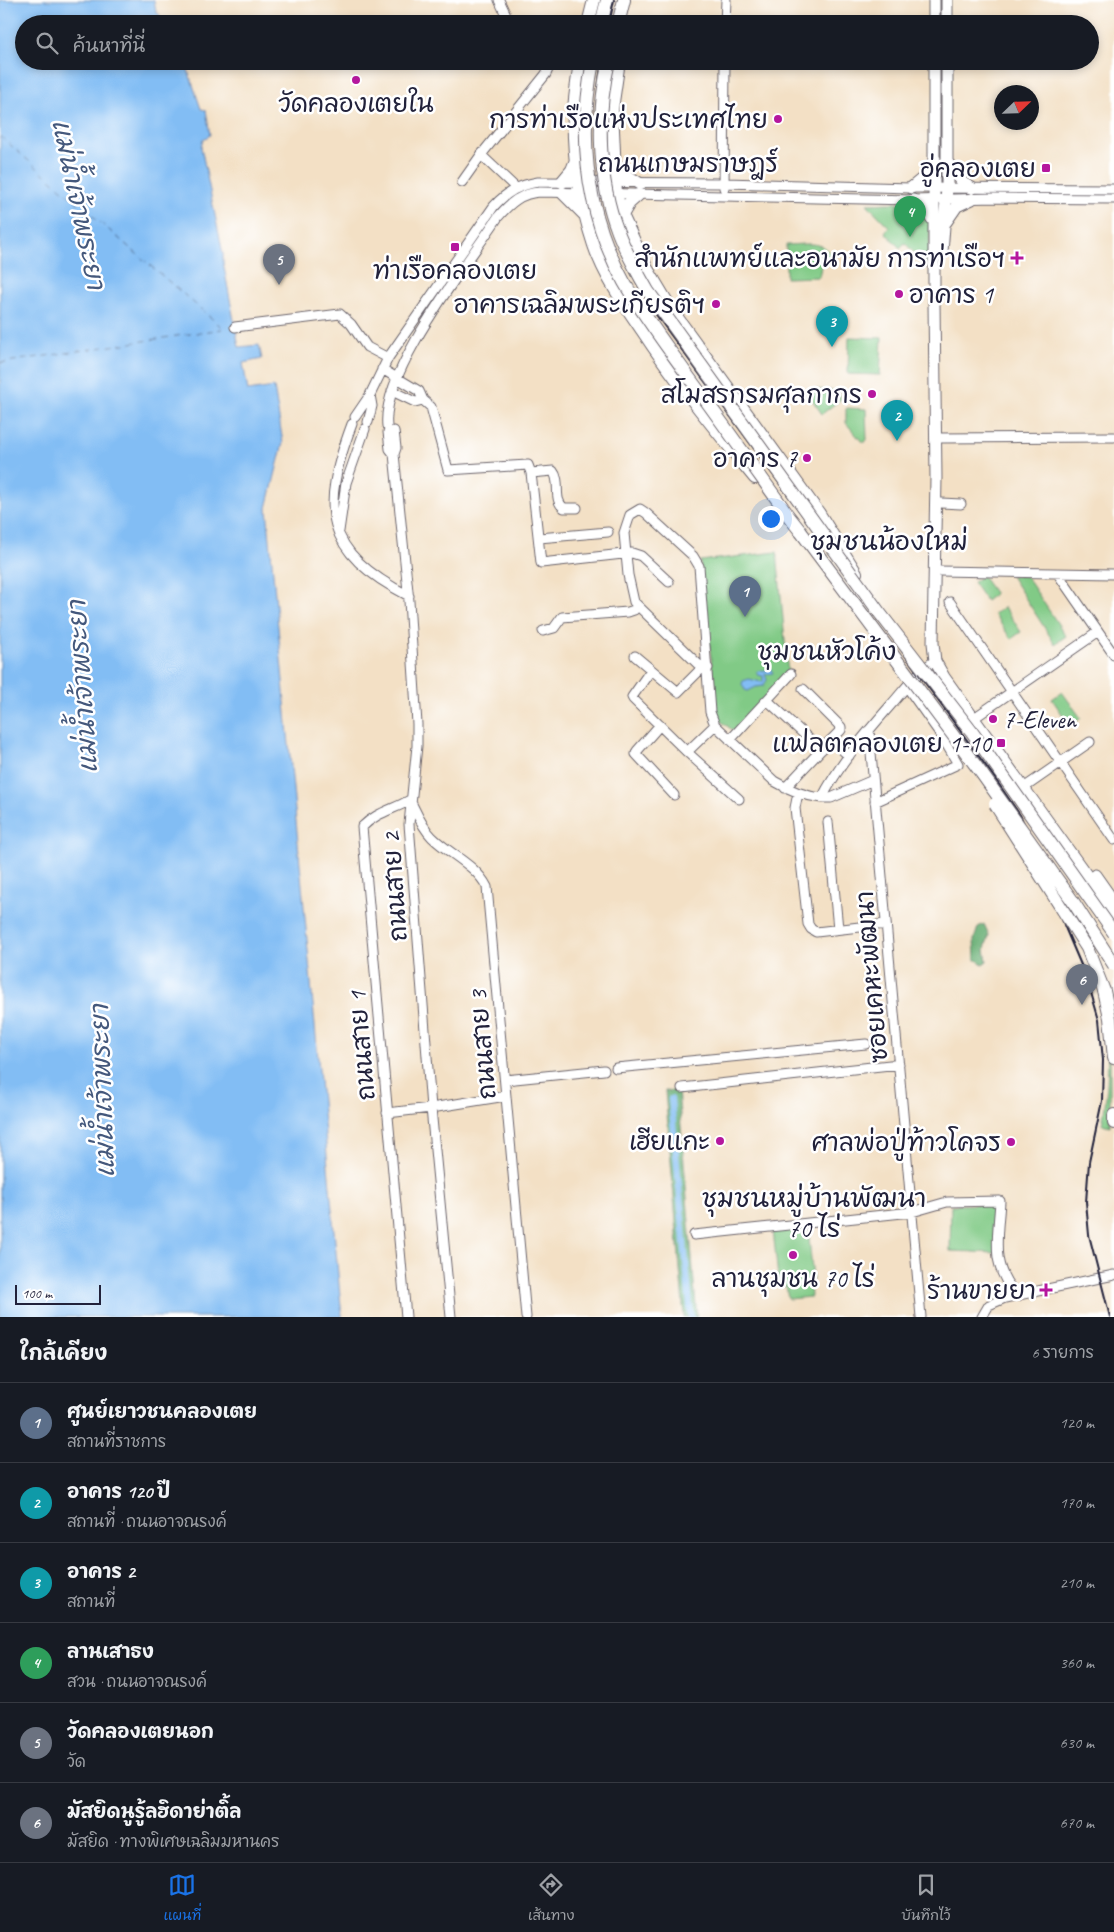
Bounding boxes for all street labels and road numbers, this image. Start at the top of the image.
street label: ถนนเกษมราษฎร์ [598,147,778,180]
street label: ถนนสาย 2 [375,829,415,943]
street label: ซอยเคหะพัฒนา [849,890,895,1064]
street label: ถนนสาย 3 [462,987,504,1101]
street label: ถนนสาย 1 [341,988,383,1102]

